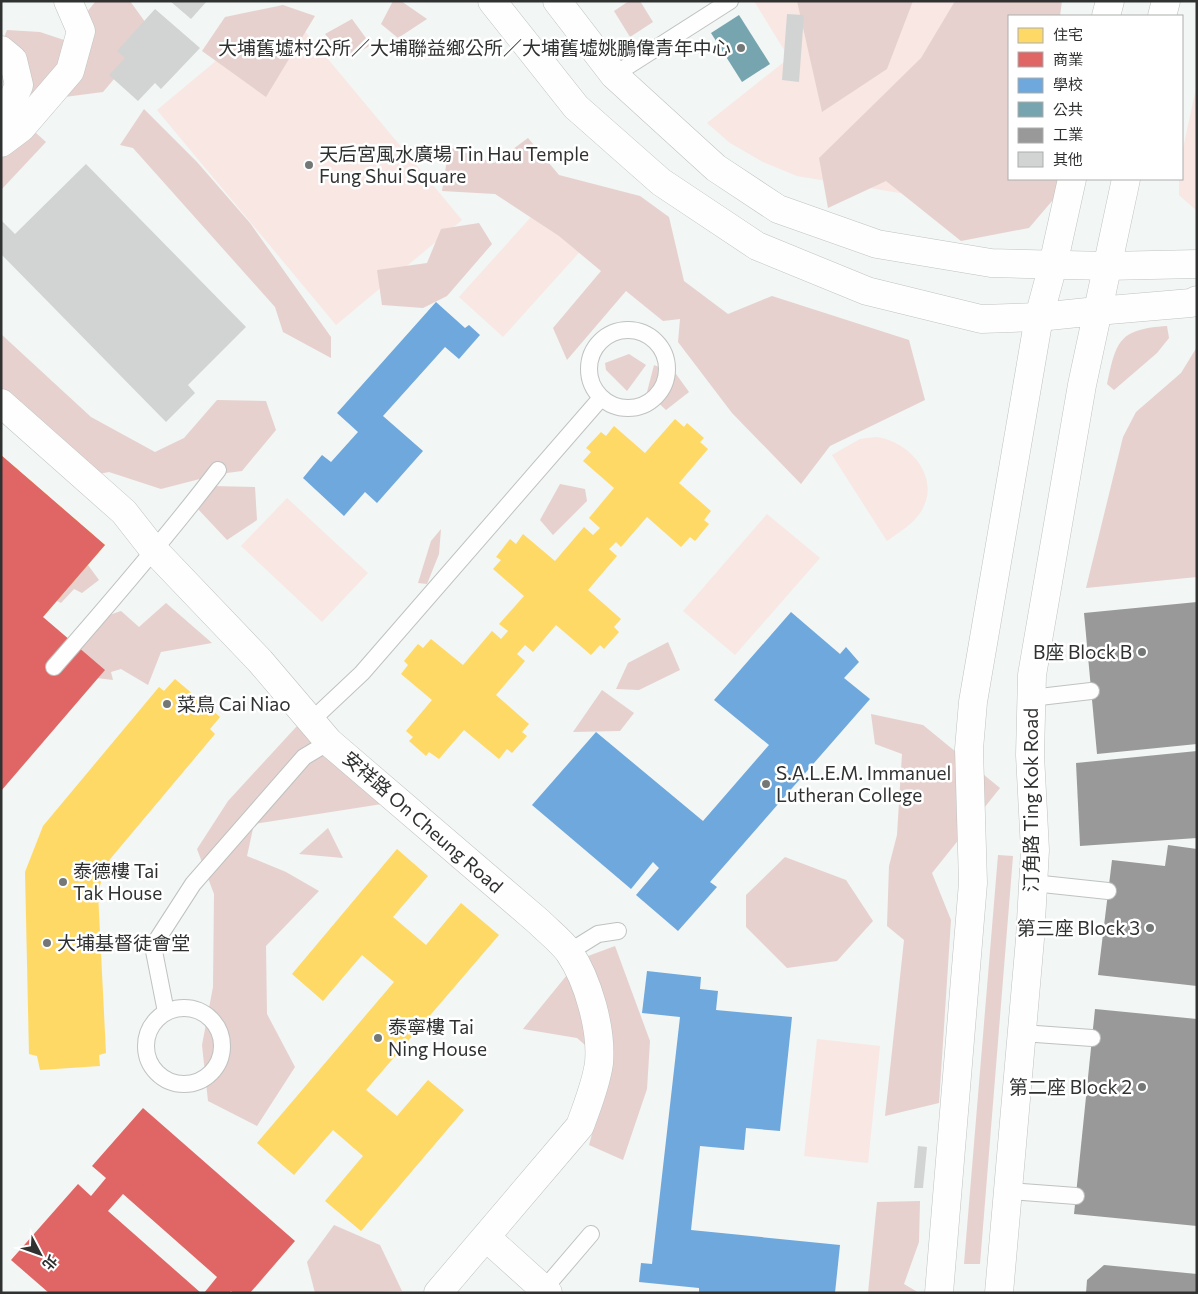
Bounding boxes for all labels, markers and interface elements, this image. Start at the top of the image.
legend [1008,15,1183,180]
text: 住宅 [1053,25,1083,43]
place label: 大埔舊墟村公所／大埔聯益鄉公所／大埔舊墟姚鵬偉青年中心 [218,36,731,59]
marker: 大埔舊墟村公所／大埔聯益鄉公所／大埔舊墟姚鵬偉青年中心 [735,42,747,54]
text: 商業 [1053,50,1083,68]
text: 學校 [1053,75,1083,93]
text: 公共 [1053,100,1083,118]
text: 工業 [1053,125,1083,143]
place label: 天后宮風水廣場 Tin Hau Temple Fung Shui Square [319,142,589,187]
text: 其他 [1053,150,1083,168]
marker: 天后宮風水廣場 Tin Hau Temple Fung Shui Square [303,159,315,171]
place label: B座 Block B [1033,640,1132,663]
marker: B座 Block B [1136,646,1148,658]
place label: 菜鳥 Cai Niao [177,692,291,715]
marker: 菜鳥 Cai Niao [161,698,173,710]
street label: 汀角路 Ting Kok Road [1019,708,1042,892]
street label: 安祥路 On Cheung Road [339,746,508,897]
place label: S.A.L.E.M. Immanuel Lutheran College [776,761,951,806]
marker: S.A.L.E.M. Immanuel Lutheran College [760,778,772,790]
place label: 泰德樓 Tai Tak House [73,859,162,904]
marker: 泰德樓 Tai Tak House [57,876,69,888]
place label: 第三座 Block 3 [1017,916,1140,939]
marker: 第三座 Block 3 [1144,922,1156,934]
place label: 大埔基督徒會堂 [57,931,190,954]
marker: 大埔基督徒會堂 [41,937,53,949]
place label: 泰寧樓 Tai Ning House [388,1015,487,1060]
marker: 泰寧樓 Tai Ning House [372,1032,384,1044]
place label: 第二座 Block 2 [1009,1075,1132,1098]
marker: 第二座 Block 2 [1136,1081,1148,1093]
north arrow [15,1229,65,1279]
text: 北 [39,1252,61,1274]

